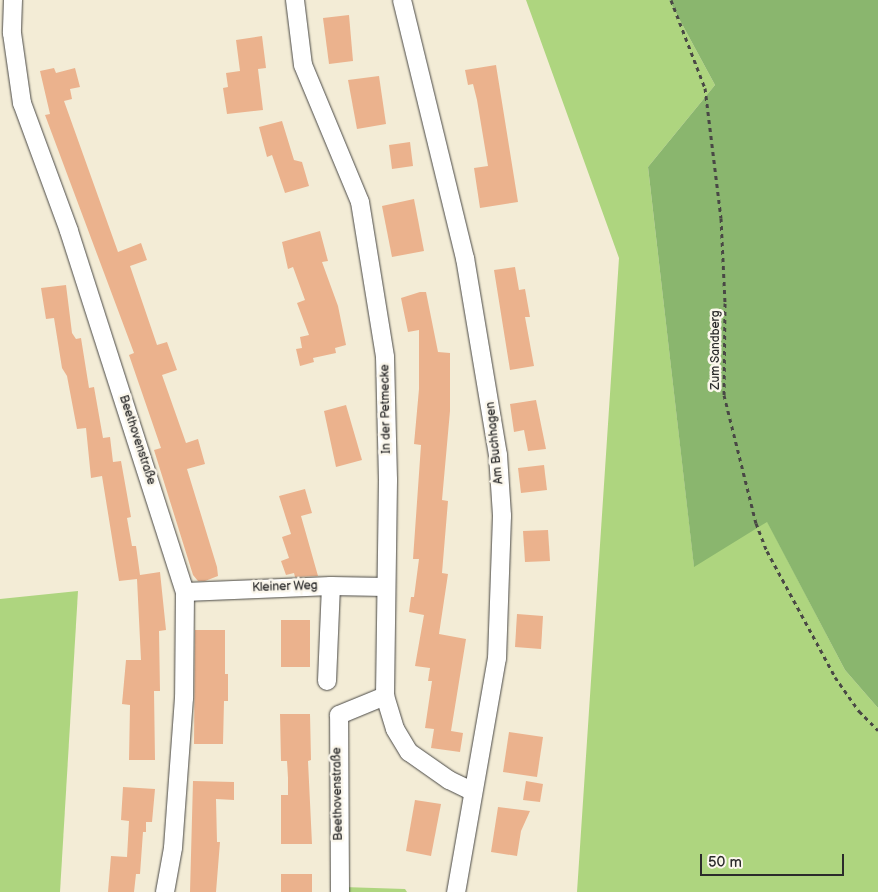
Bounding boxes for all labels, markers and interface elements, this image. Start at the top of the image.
street label: Zum Sandberg [709,310,723,390]
street label: In der Petmecke [378,364,394,454]
street label: Beethovenstraße [116,393,158,487]
street label: Am Buchhagen [484,401,506,485]
street label: Kleiner Weg [252,579,318,595]
street label: Beethovenstraße [330,747,346,841]
scale bar [703,844,847,876]
text: 50 m [708,853,742,872]

